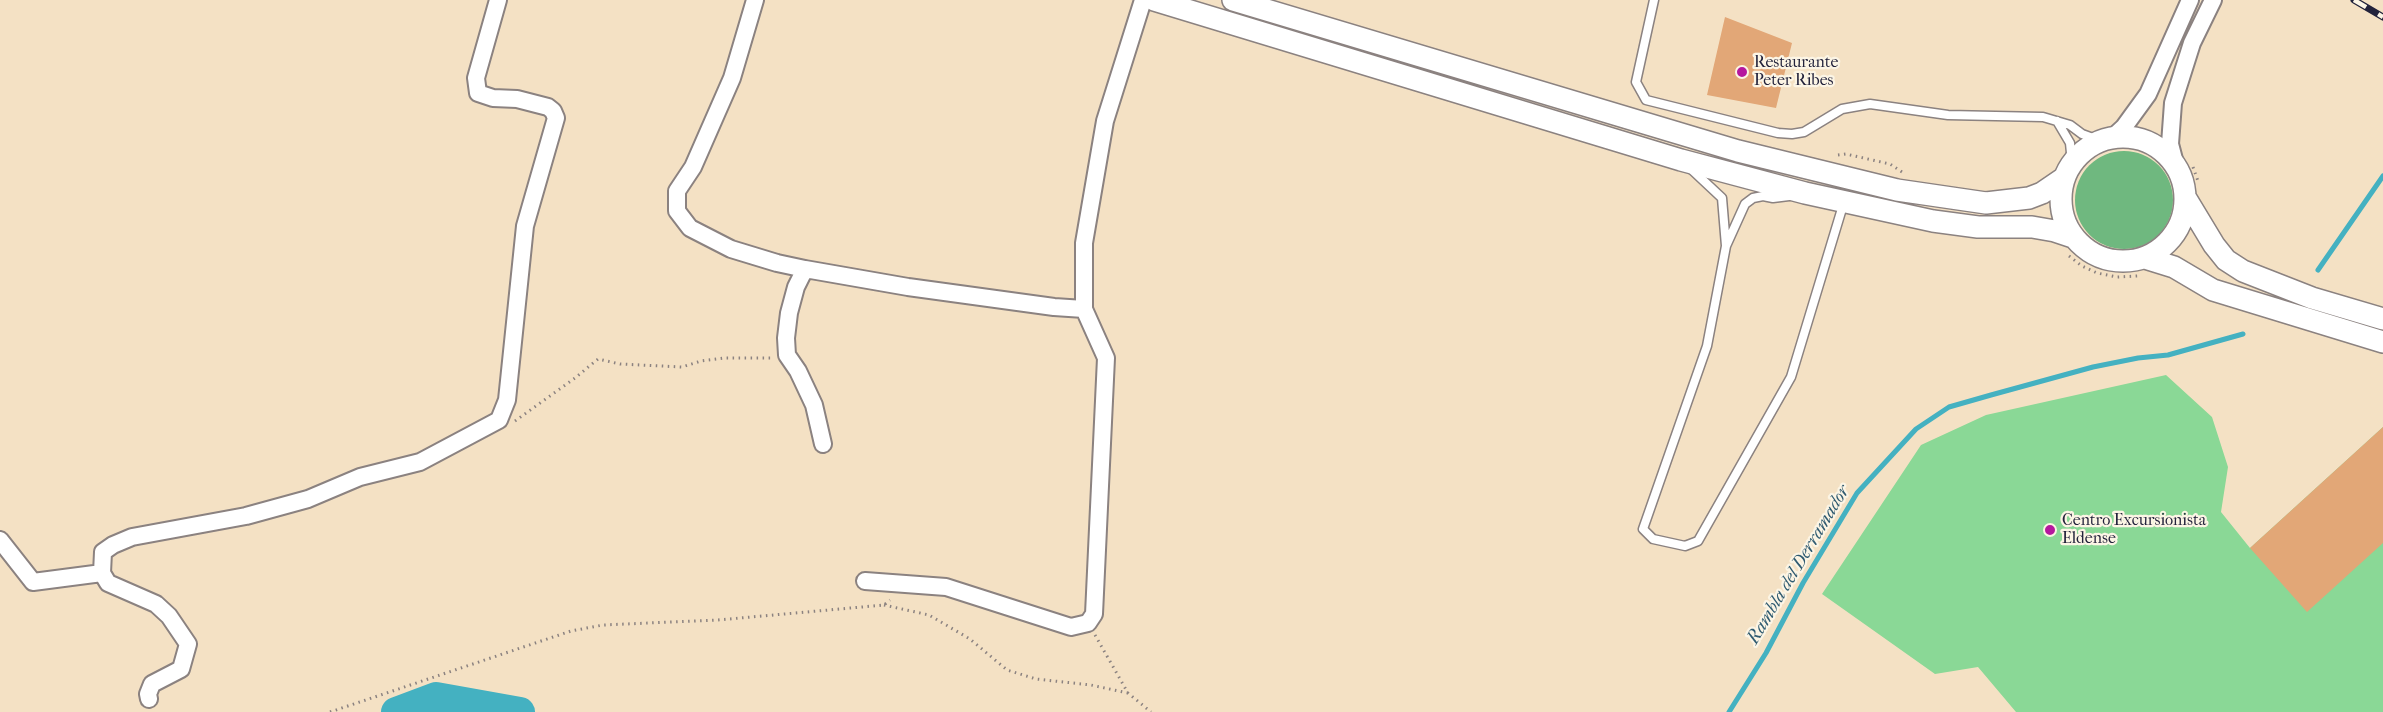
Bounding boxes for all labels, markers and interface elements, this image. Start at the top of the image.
place label: Restaurante Peter Ribes [1754,53,1838,91]
marker: Restaurante Peter Ribes [1735,65,1749,79]
water label: Rambla del Derramador [1743,482,1855,648]
place label: Centro Excursionista Eldense [2062,511,2206,549]
marker: Centro Excursionista Eldense [2043,523,2057,537]

